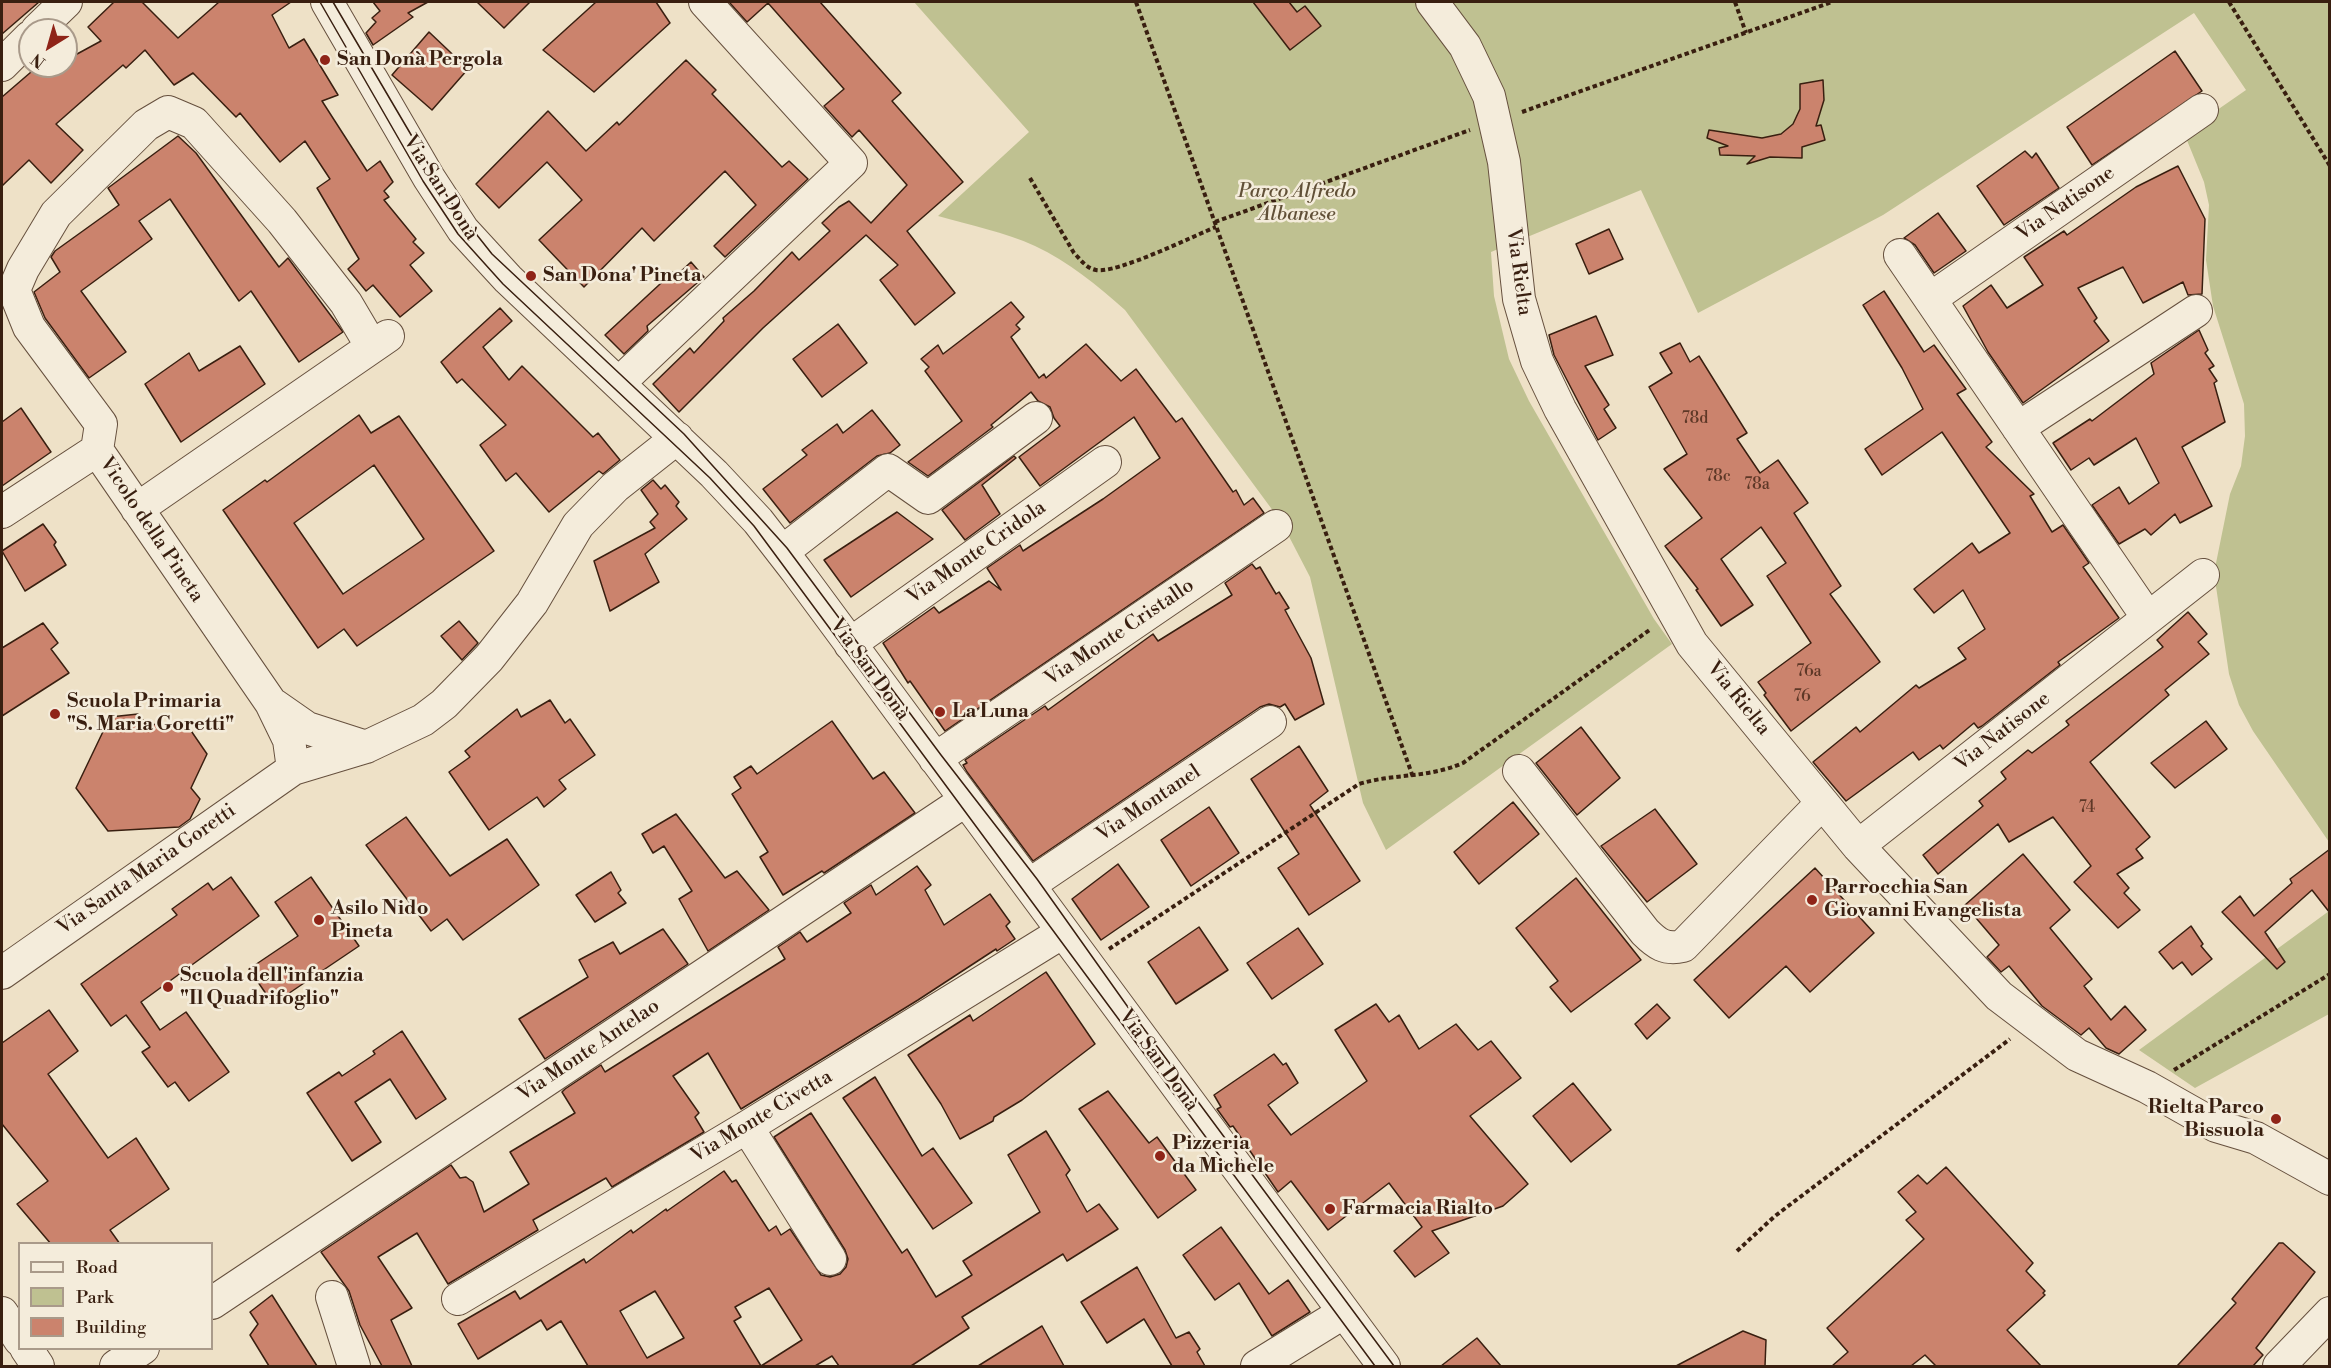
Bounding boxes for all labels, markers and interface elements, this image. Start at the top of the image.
north arrow [18,18,78,78]
place label: San Donà Pergola [337,48,503,72]
text: N [27,49,49,73]
marker: San Donà Pergola [318,53,332,67]
street label: Via San Donà [397,131,483,245]
street label: Via Natisone [2012,161,2120,247]
park label: Parco Alfredo Albanese [1238,180,1356,227]
street label: Via Rielta [1500,227,1536,317]
place label: San Dona' Pineta [543,264,701,288]
marker: San Dona' Pineta [524,269,538,283]
house number: 78d [1682,409,1708,429]
street label: Vicolo della Pineta [94,453,208,607]
house number: 78c [1705,467,1731,487]
house number: 78a [1744,475,1770,495]
street label: Via Monte Cridola [903,496,1051,610]
street label: Via Monte Cristallo [1041,574,1199,692]
street label: Via San Donà [824,614,914,726]
street label: Via Rielta [1701,657,1775,741]
house number: 76a [1796,662,1822,682]
house number: 76 [1793,687,1811,707]
street label: Via Natisone [1951,687,2055,777]
place label: Scuola Primaria "S. Maria Goretti" [67,690,234,737]
place label: La Luna [952,700,1029,724]
marker: La Luna [933,705,947,719]
marker: Scuola Primaria "S. Maria Goretti" [48,707,62,721]
street label: Via Montanel [1092,760,1206,848]
house number: 74 [2079,798,2095,818]
street label: Via Santa Maria Goretti [53,799,241,941]
place label: Parrocchia San Giovanni Evangelista [1824,876,2022,923]
marker: Parrocchia San Giovanni Evangelista [1805,893,1819,907]
place label: Asilo Nido Pineta [331,897,428,944]
marker: Asilo Nido Pineta [312,913,326,927]
place label: Scuola dell'infanzia "Il Quadrifoglio" [180,964,363,1011]
marker: Scuola dell'infanzia "Il Quadrifoglio" [161,980,175,994]
street label: Via Monte Antelao [514,995,664,1107]
street label: Via San Donà [1113,1005,1203,1117]
street label: Via Monte Civetta [687,1065,837,1169]
place label: Rielta Parco Bissuola [2148,1096,2264,1143]
marker: Rielta Parco Bissuola [2269,1112,2283,1126]
place label: Pizzeria da Michele [1172,1132,1274,1179]
marker: Pizzeria da Michele [1153,1149,1167,1163]
place label: Farmacia Rialto [1342,1197,1493,1221]
marker: Farmacia Rialto [1323,1202,1337,1216]
legend [18,1242,213,1350]
text: Road [76,1256,118,1279]
text: Park [76,1286,113,1309]
text: Building [76,1316,146,1339]

